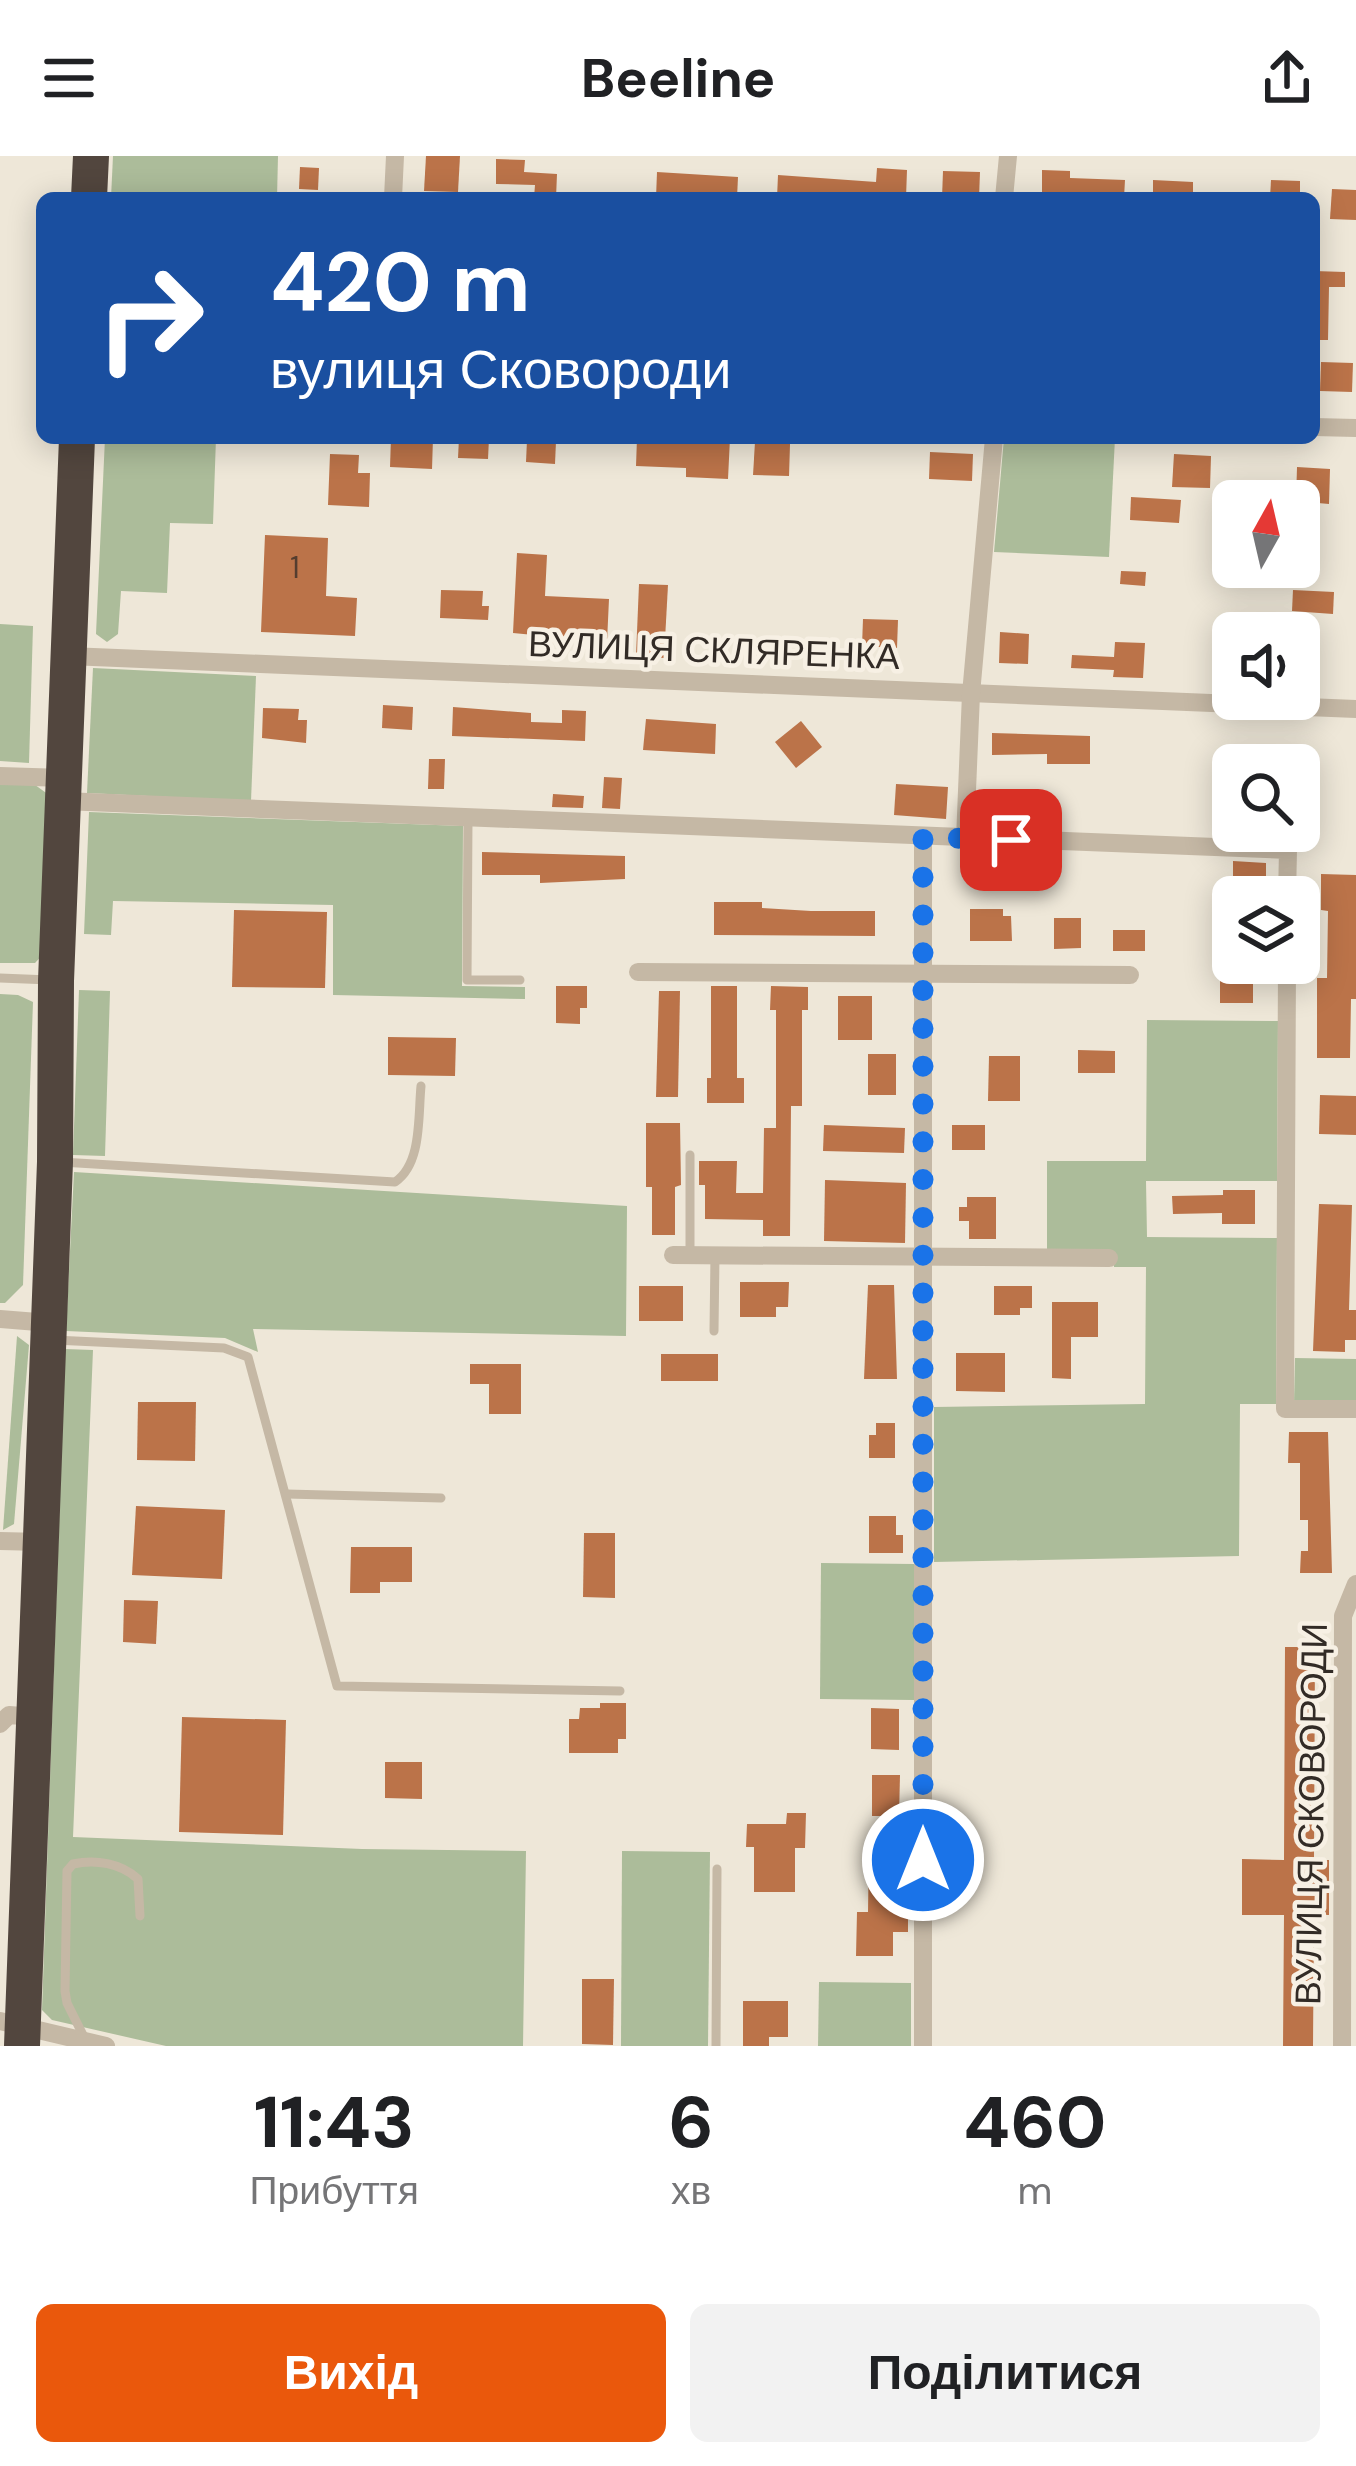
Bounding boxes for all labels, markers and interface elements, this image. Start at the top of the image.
text: Beeline [581,43,775,114]
icon: menu [36,45,102,111]
icon: share [1254,45,1320,111]
text: 420 m [270,228,531,337]
icon: right [72,240,228,396]
text: вулиця Сковороди [270,334,731,405]
north arrow [1212,480,1320,588]
map controls [1212,480,1320,984]
house number: 1 [290,548,300,587]
button: sound [1212,612,1320,720]
street label: ВУЛИЦЯ СКЛЯРЕНКА [527,620,901,680]
button: search [1212,744,1320,852]
pin [960,789,1062,891]
icon: arrive [978,807,1044,873]
button: layers [1212,876,1320,984]
street label: ВУЛИЦЯ СКОВОРОДИ [1284,1622,1338,2006]
position arrow [860,1797,986,1923]
text: 11:43 [254,2076,415,2169]
text: 6 [668,2076,714,2169]
text: 460 [963,2076,1107,2169]
text: Прибуття [249,2165,419,2216]
text: хв [671,2165,711,2216]
text: m [1018,2165,1052,2216]
button: Вихід [36,2304,666,2442]
button: Поділитися [690,2304,1320,2442]

